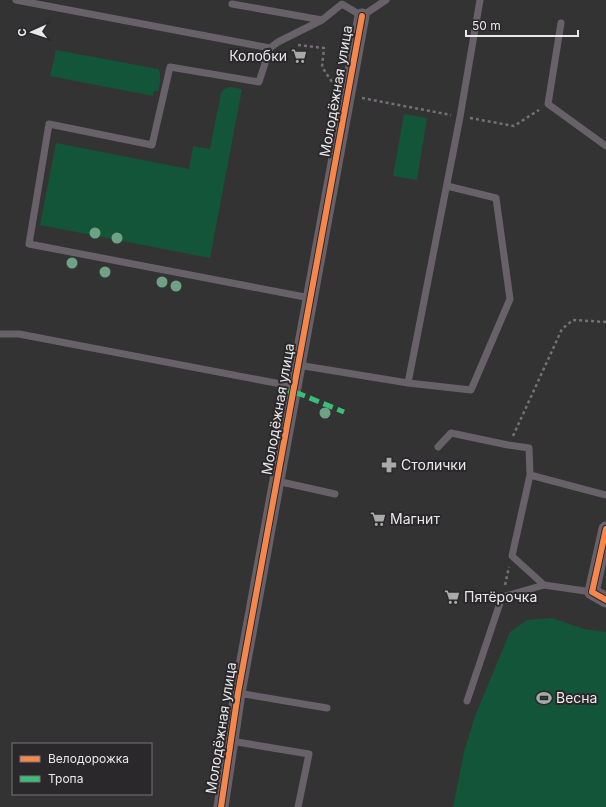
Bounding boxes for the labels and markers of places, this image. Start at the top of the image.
place label: Колобки [229,47,287,64]
supermarket icon: Колобки [290,47,308,65]
pharmacy icon: Столички [380,456,398,474]
place label: Столички [401,456,466,473]
supermarket icon: Магнит [369,510,387,528]
place label: Магнит [390,510,440,527]
supermarket icon: Пятёрочка [443,588,461,606]
place label: Пятёрочка [464,588,537,605]
sports icon: Весна [535,689,553,707]
place label: Весна [556,689,597,706]

